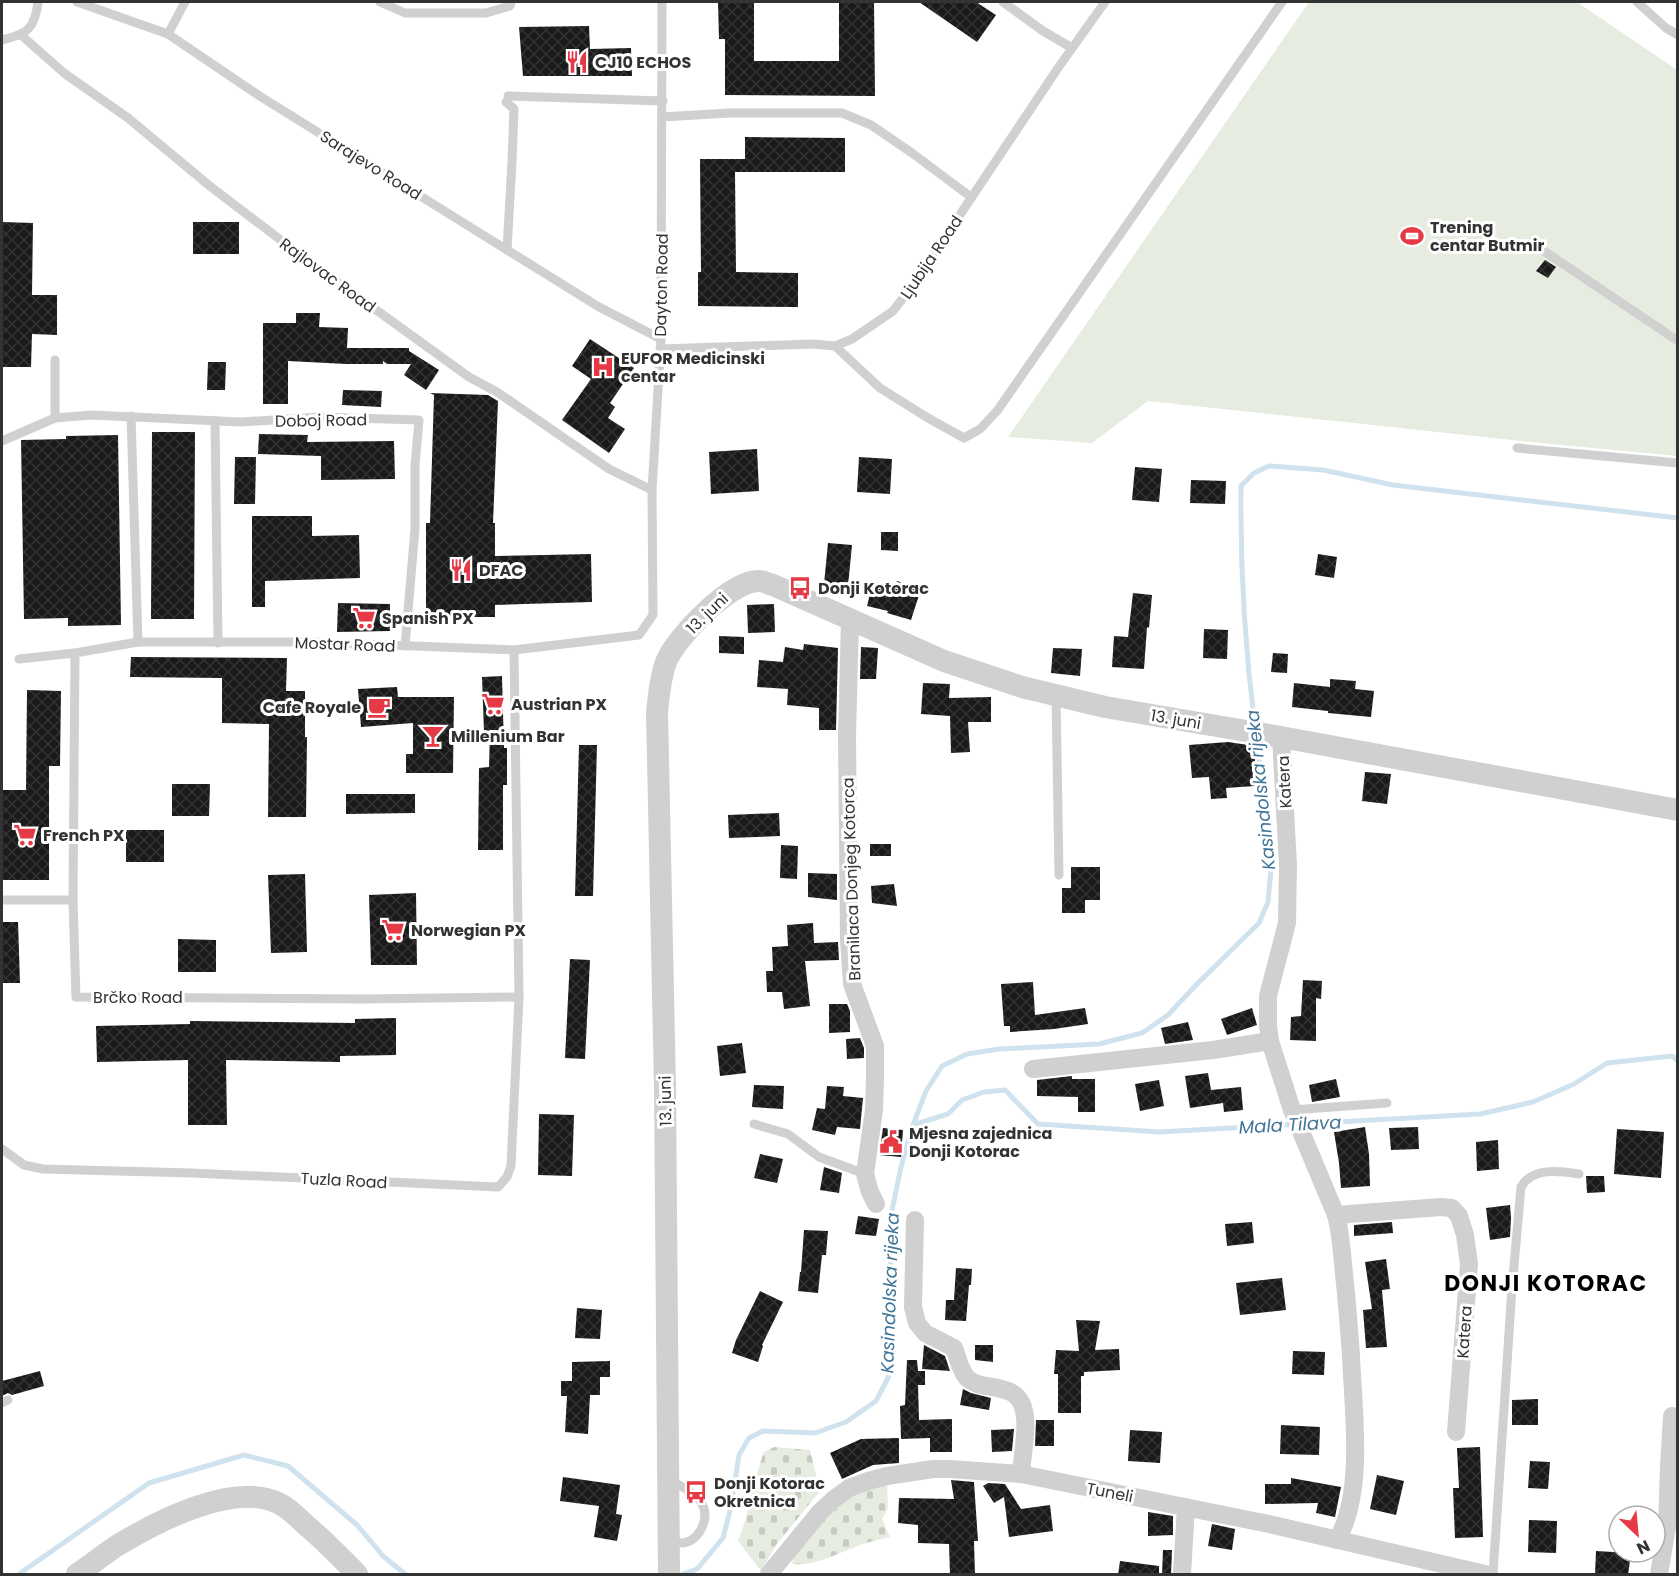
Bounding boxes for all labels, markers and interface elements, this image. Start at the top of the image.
restaurant icon: CJ10 ECHOS [564,49,590,75]
place label: CJ10 ECHOS [595,51,691,74]
street label: Sarajevo Road [315,125,426,206]
street label: Ljubija Road [895,211,968,304]
place label: Trening centar Butmir [1430,216,1544,257]
sports icon: Trening centar Butmir [1399,223,1425,249]
street label: Rajlovac Road [275,233,381,318]
street label: Dayton Road [649,233,674,337]
place label: EUFOR Medicinski centar [621,347,765,388]
hospital icon: EUFOR Medicinski centar [590,354,616,380]
street label: Doboj Road [275,408,367,433]
restaurant icon: DFAC [448,557,474,583]
place label: DFAC [479,559,523,582]
bus stop icon: Donji Kotorac [787,575,813,601]
place label: Donji Kotorac [818,577,929,600]
street label: 13. juni [681,588,734,639]
supermarket icon: Spanish PX [351,605,377,631]
place label: Spanish PX [382,607,474,630]
street label: Mostar Road [294,631,396,658]
supermarket icon: Austrian PX [480,691,506,717]
place label: Austrian PX [511,693,608,716]
cafe icon: Cafe Royale [366,694,392,720]
place label: Cafe Royale [263,696,361,719]
street label: 13. juni [1149,704,1203,735]
water label: Kasindolska rijeka [1240,709,1281,871]
bar icon: Millenium Bar [420,723,446,749]
place label: Millenium Bar [451,725,565,748]
street label: Katera [1272,755,1297,809]
street label: Branilaca Donjeg Kotorca [836,777,867,981]
supermarket icon: French PX [12,822,38,848]
place label: French PX [43,824,125,847]
supermarket icon: Norwegian PX [380,917,406,943]
place label: Norwegian PX [411,919,526,942]
street label: Brčko Road [93,986,183,1009]
street label: 13. juni [654,1076,677,1126]
water label: Mala Tilava [1238,1109,1342,1140]
place label: Mjesna zajednica Donji Kotorac [909,1122,1053,1163]
public building icon: Mjesna zajednica Donji Kotorac [878,1129,904,1155]
street label: Tuzla Road [300,1167,388,1194]
water label: Kasindolska rijeka [874,1212,905,1374]
district label: DONJI KOTORAC [1444,1268,1648,1299]
street label: Katera [1451,1305,1478,1359]
place label: Donji Kotorac Okretnica [714,1472,825,1513]
street label: Tuneli [1085,1477,1135,1508]
bus stop icon: Donji Kotorac Okretnica [683,1479,709,1505]
north arrow [1607,1504,1667,1564]
text: N [1633,1534,1654,1560]

